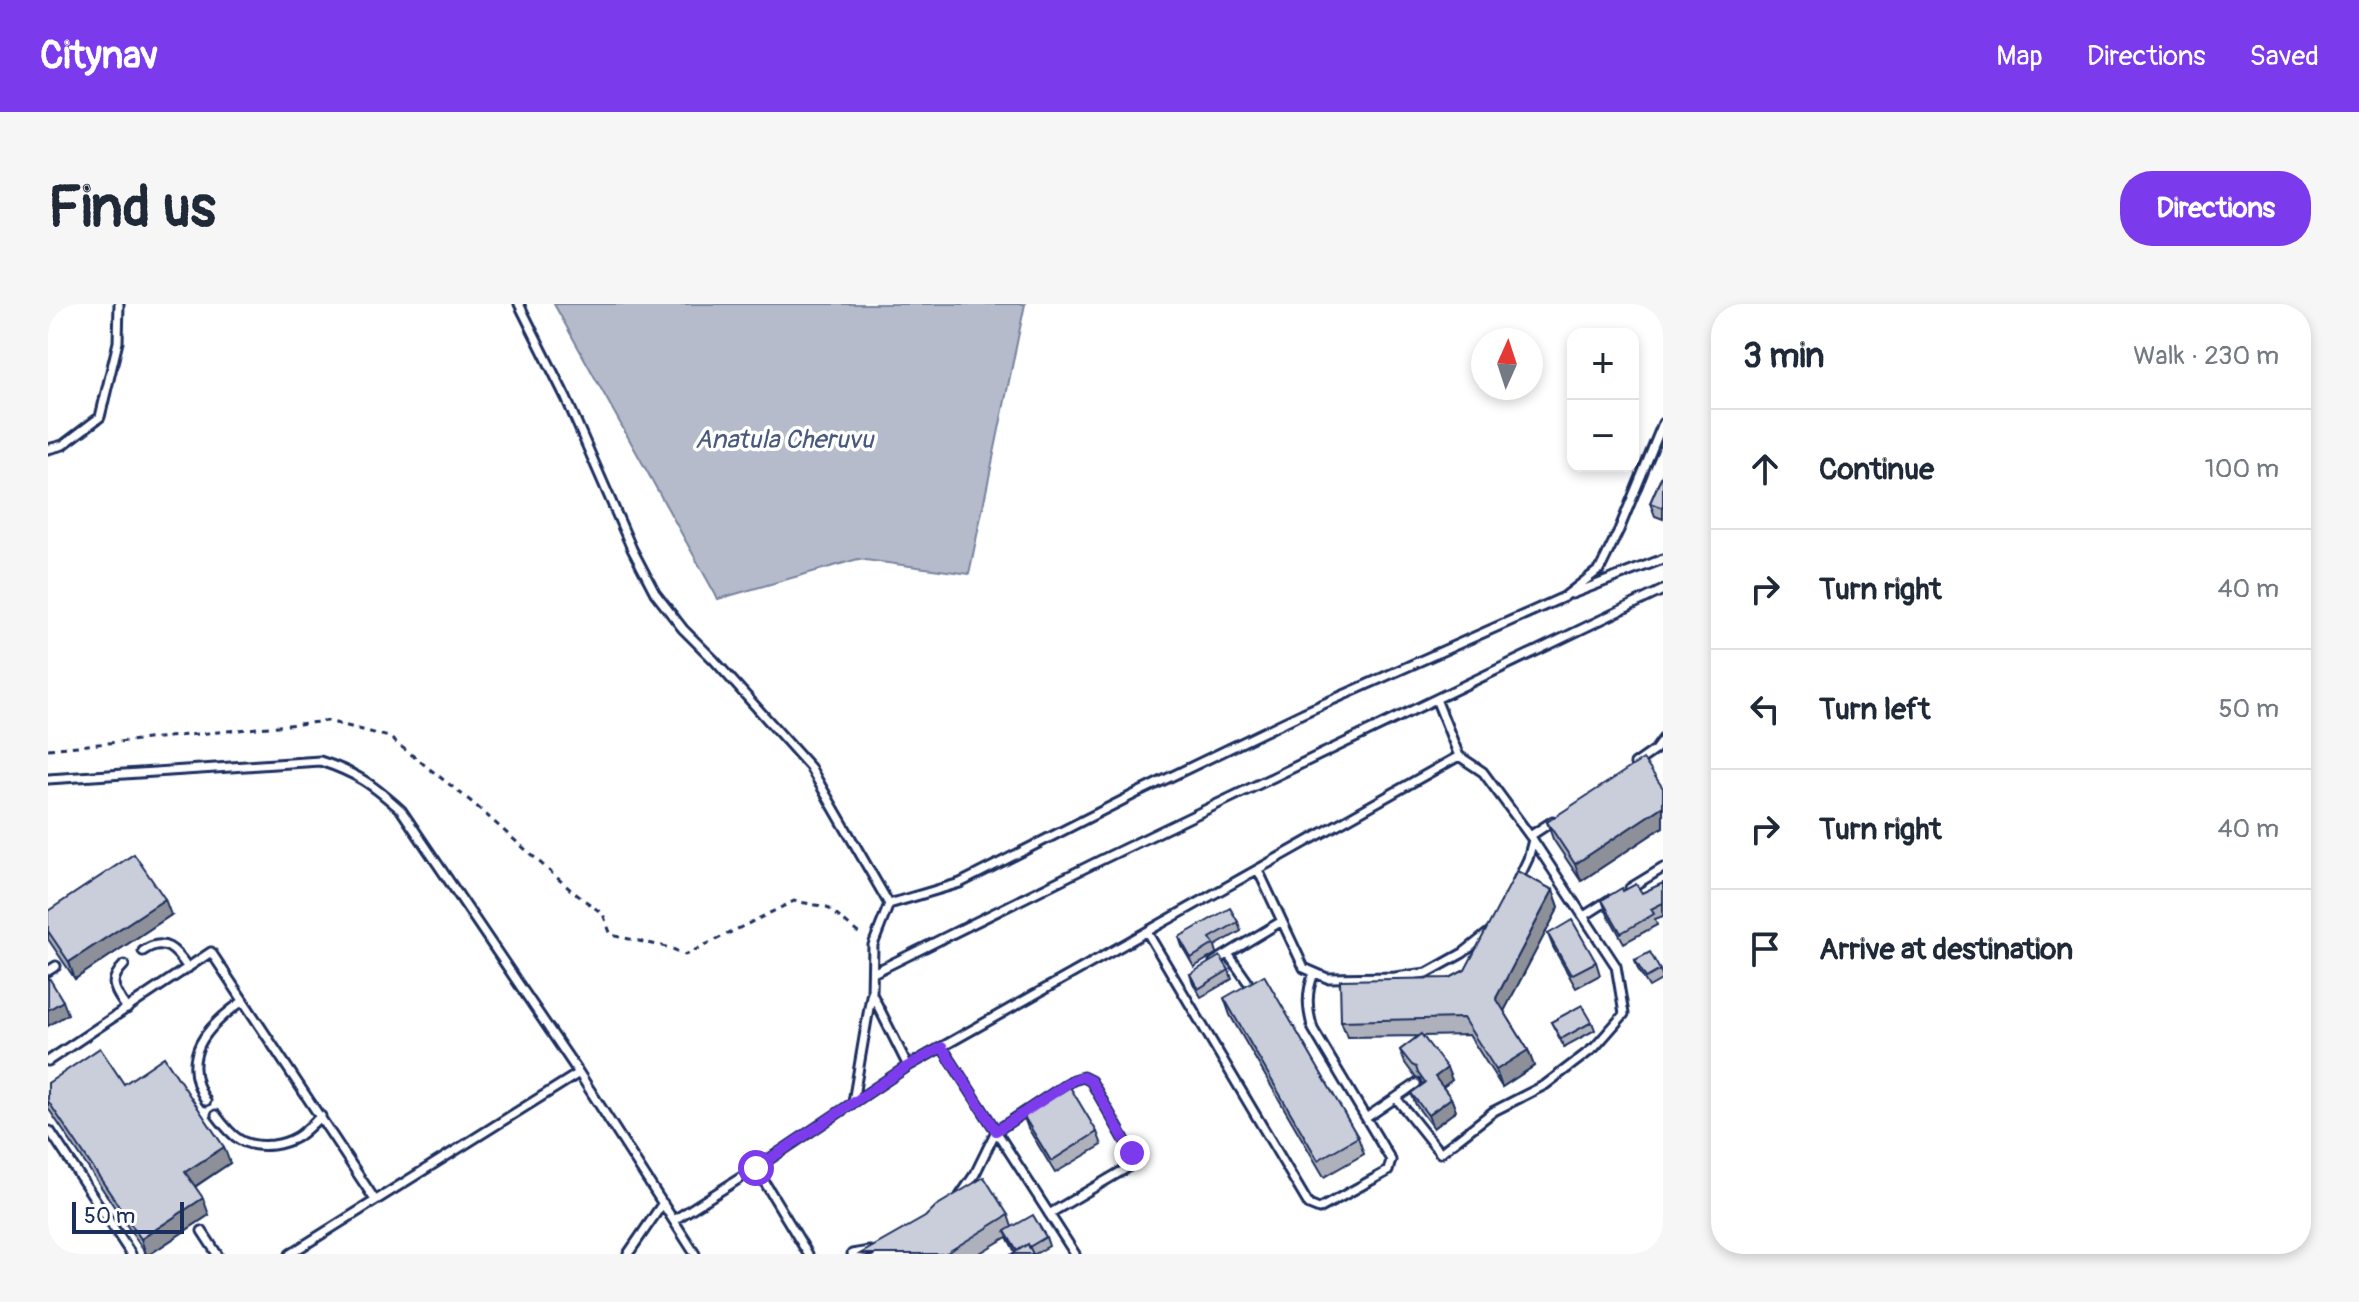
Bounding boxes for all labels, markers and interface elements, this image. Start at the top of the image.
text: Citynav [40,32,158,80]
text: Map [1996,39,2043,74]
text: Directions [2087,39,2206,74]
text: Saved [2250,39,2319,74]
button: Directions [2120,171,2311,246]
text: Find us [48,174,216,243]
north arrow [1471,328,1543,400]
map controls [1567,328,1639,472]
button: + [1567,328,1639,400]
text: 3 min [1743,335,1825,378]
text: Walk · 230 m [2133,340,2279,372]
button: − [1567,400,1639,472]
water label: Anatula Cheruvu [695,424,875,456]
icon: ahead [1743,447,1787,491]
text: Continue [1819,451,1934,488]
text: 100 m [2205,453,2279,485]
icon: right [1743,567,1787,611]
text: Turn right [1819,571,1942,608]
text: 40 m [2217,573,2279,605]
icon: left [1743,687,1787,731]
text: Turn left [1819,691,1930,728]
text: 50 m [2218,693,2279,725]
icon: right [1743,807,1787,851]
text: Turn right [1819,811,1942,848]
text: 40 m [2217,813,2279,845]
icon: arrive [1743,927,1787,971]
text: Arrive at destination [1819,931,2073,968]
route end [1114,1135,1150,1171]
route start [738,1150,774,1186]
scale bar [72,1198,184,1234]
text: 50 m [84,1202,135,1230]

